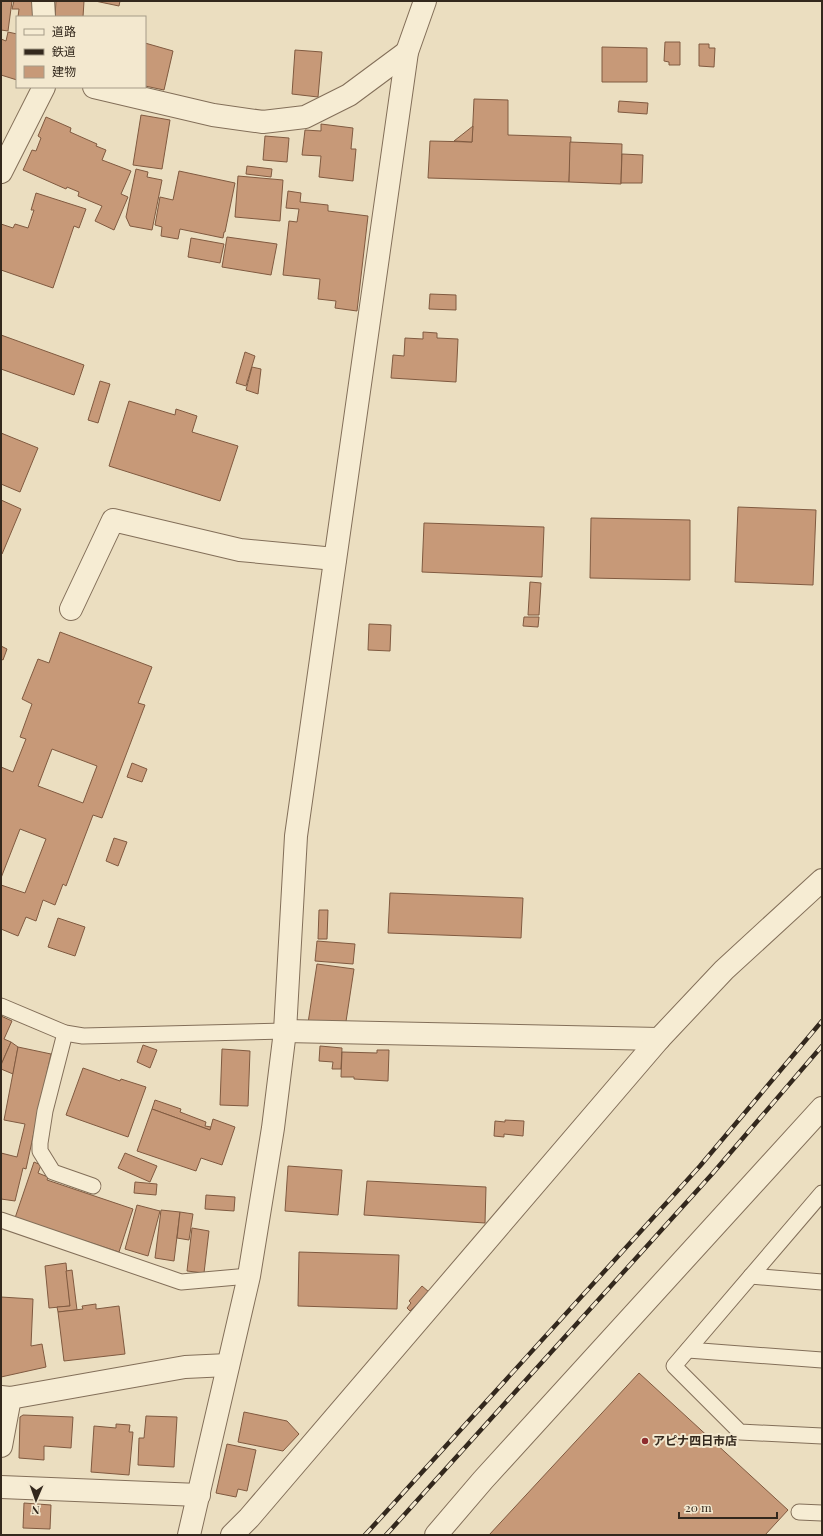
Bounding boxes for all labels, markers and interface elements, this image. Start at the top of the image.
legend [16,16,146,88]
text: 道路 [52,23,76,39]
text: 鉄道 [52,43,76,59]
text: 建物 [52,63,76,79]
place label: アピナ四日市店 [653,1432,737,1448]
marker: アピナ四日市店 [640,1436,650,1446]
north arrow [16,1480,56,1520]
scale bar [679,1494,777,1520]
text: 20 m [685,1499,712,1515]
text: N [31,1503,40,1518]

